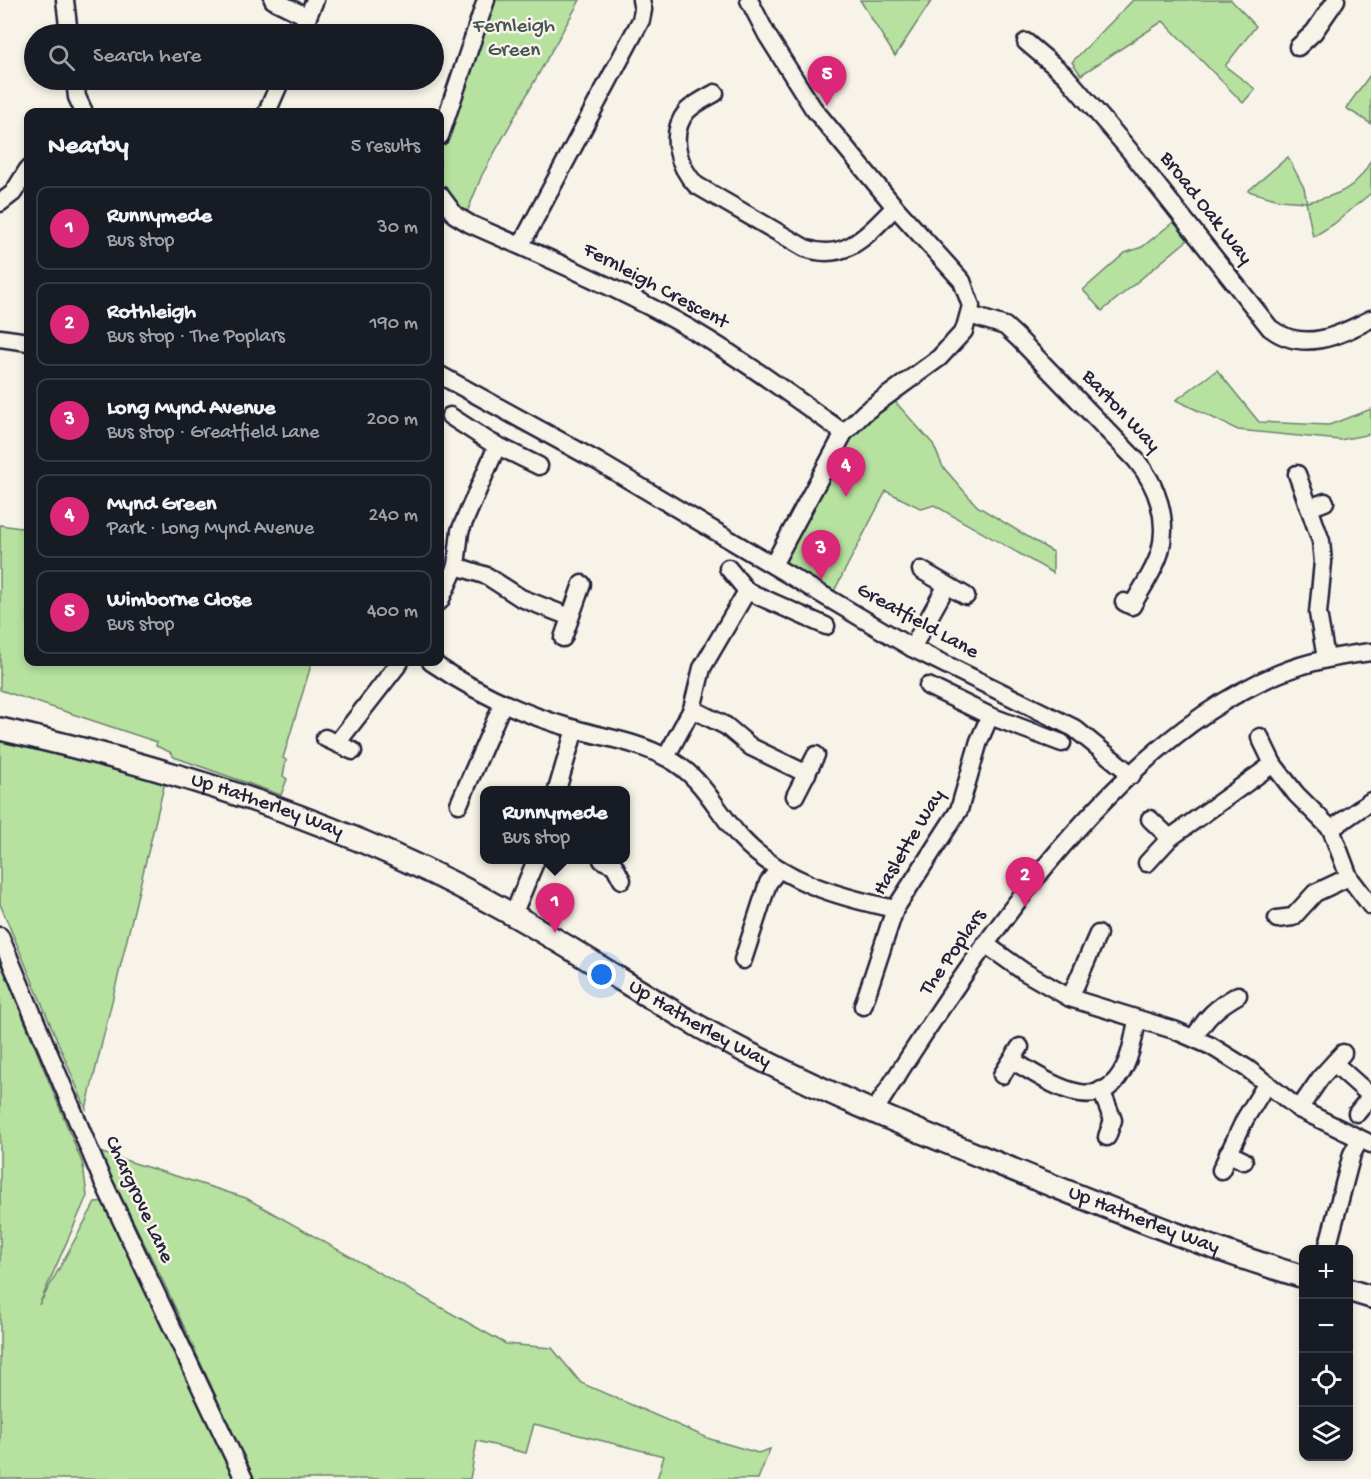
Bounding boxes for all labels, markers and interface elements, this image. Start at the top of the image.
park label: Fernleigh Green [472,15,555,64]
search box [24,24,444,90]
icon: search [45,41,78,74]
text: Search here [93,44,201,70]
pin: 5 [808,57,846,106]
text: Nearby [48,132,129,163]
text: 5 results [351,136,420,159]
street label: Broad Oak Way [1153,147,1257,270]
text: Runnymede [107,204,212,230]
text: 1 [65,217,74,240]
text: 30 m [377,217,418,240]
text: Bus stop [107,230,174,253]
street label: Fernleigh Crescent [577,238,734,337]
text: Rothleigh [107,300,196,326]
text: 2 [65,313,74,336]
text: 190 m [370,313,418,336]
text: Bus stop · The Poplars [107,326,285,349]
street label: Barton Way [1075,365,1165,459]
text: Long Mynd Avenue [107,396,275,422]
text: 3 [64,409,75,432]
text: 200 m [367,409,418,432]
text: Bus stop · Greatfield Lane [107,422,319,445]
pin: 4 [826,448,866,497]
text: Mynd Green [107,492,216,518]
text: 4 [65,505,74,528]
text: 240 m [368,505,418,528]
text: Park · Long Mynd Avenue [107,518,314,541]
pin: 3 [802,530,840,580]
street label: Greatfield Lane [852,578,983,666]
text: Wimborne Close [107,588,252,614]
text: 5 [64,601,75,624]
text: 400 m [367,601,418,624]
text: Bus stop [107,614,174,637]
street label: Up Hatherley Way [188,768,347,845]
street label: Haslette Way [868,785,952,901]
popup [480,786,630,864]
text: Runnymede [503,801,607,827]
text: Bus stop [503,827,570,850]
pin: 2 [1006,858,1044,907]
pin: 1 [536,884,574,933]
street label: The Poplars [915,904,993,1002]
your location [587,960,616,989]
street label: Up Hatherley Way [623,975,775,1075]
street label: Chargrove Lane [98,1133,179,1269]
street label: Up Hatherley Way [1064,1180,1222,1261]
map controls [1299,1245,1353,1461]
button: + [1299,1245,1353,1299]
button: − [1299,1299,1353,1353]
button: locate [1299,1353,1353,1407]
button: layers [1299,1407,1353,1461]

